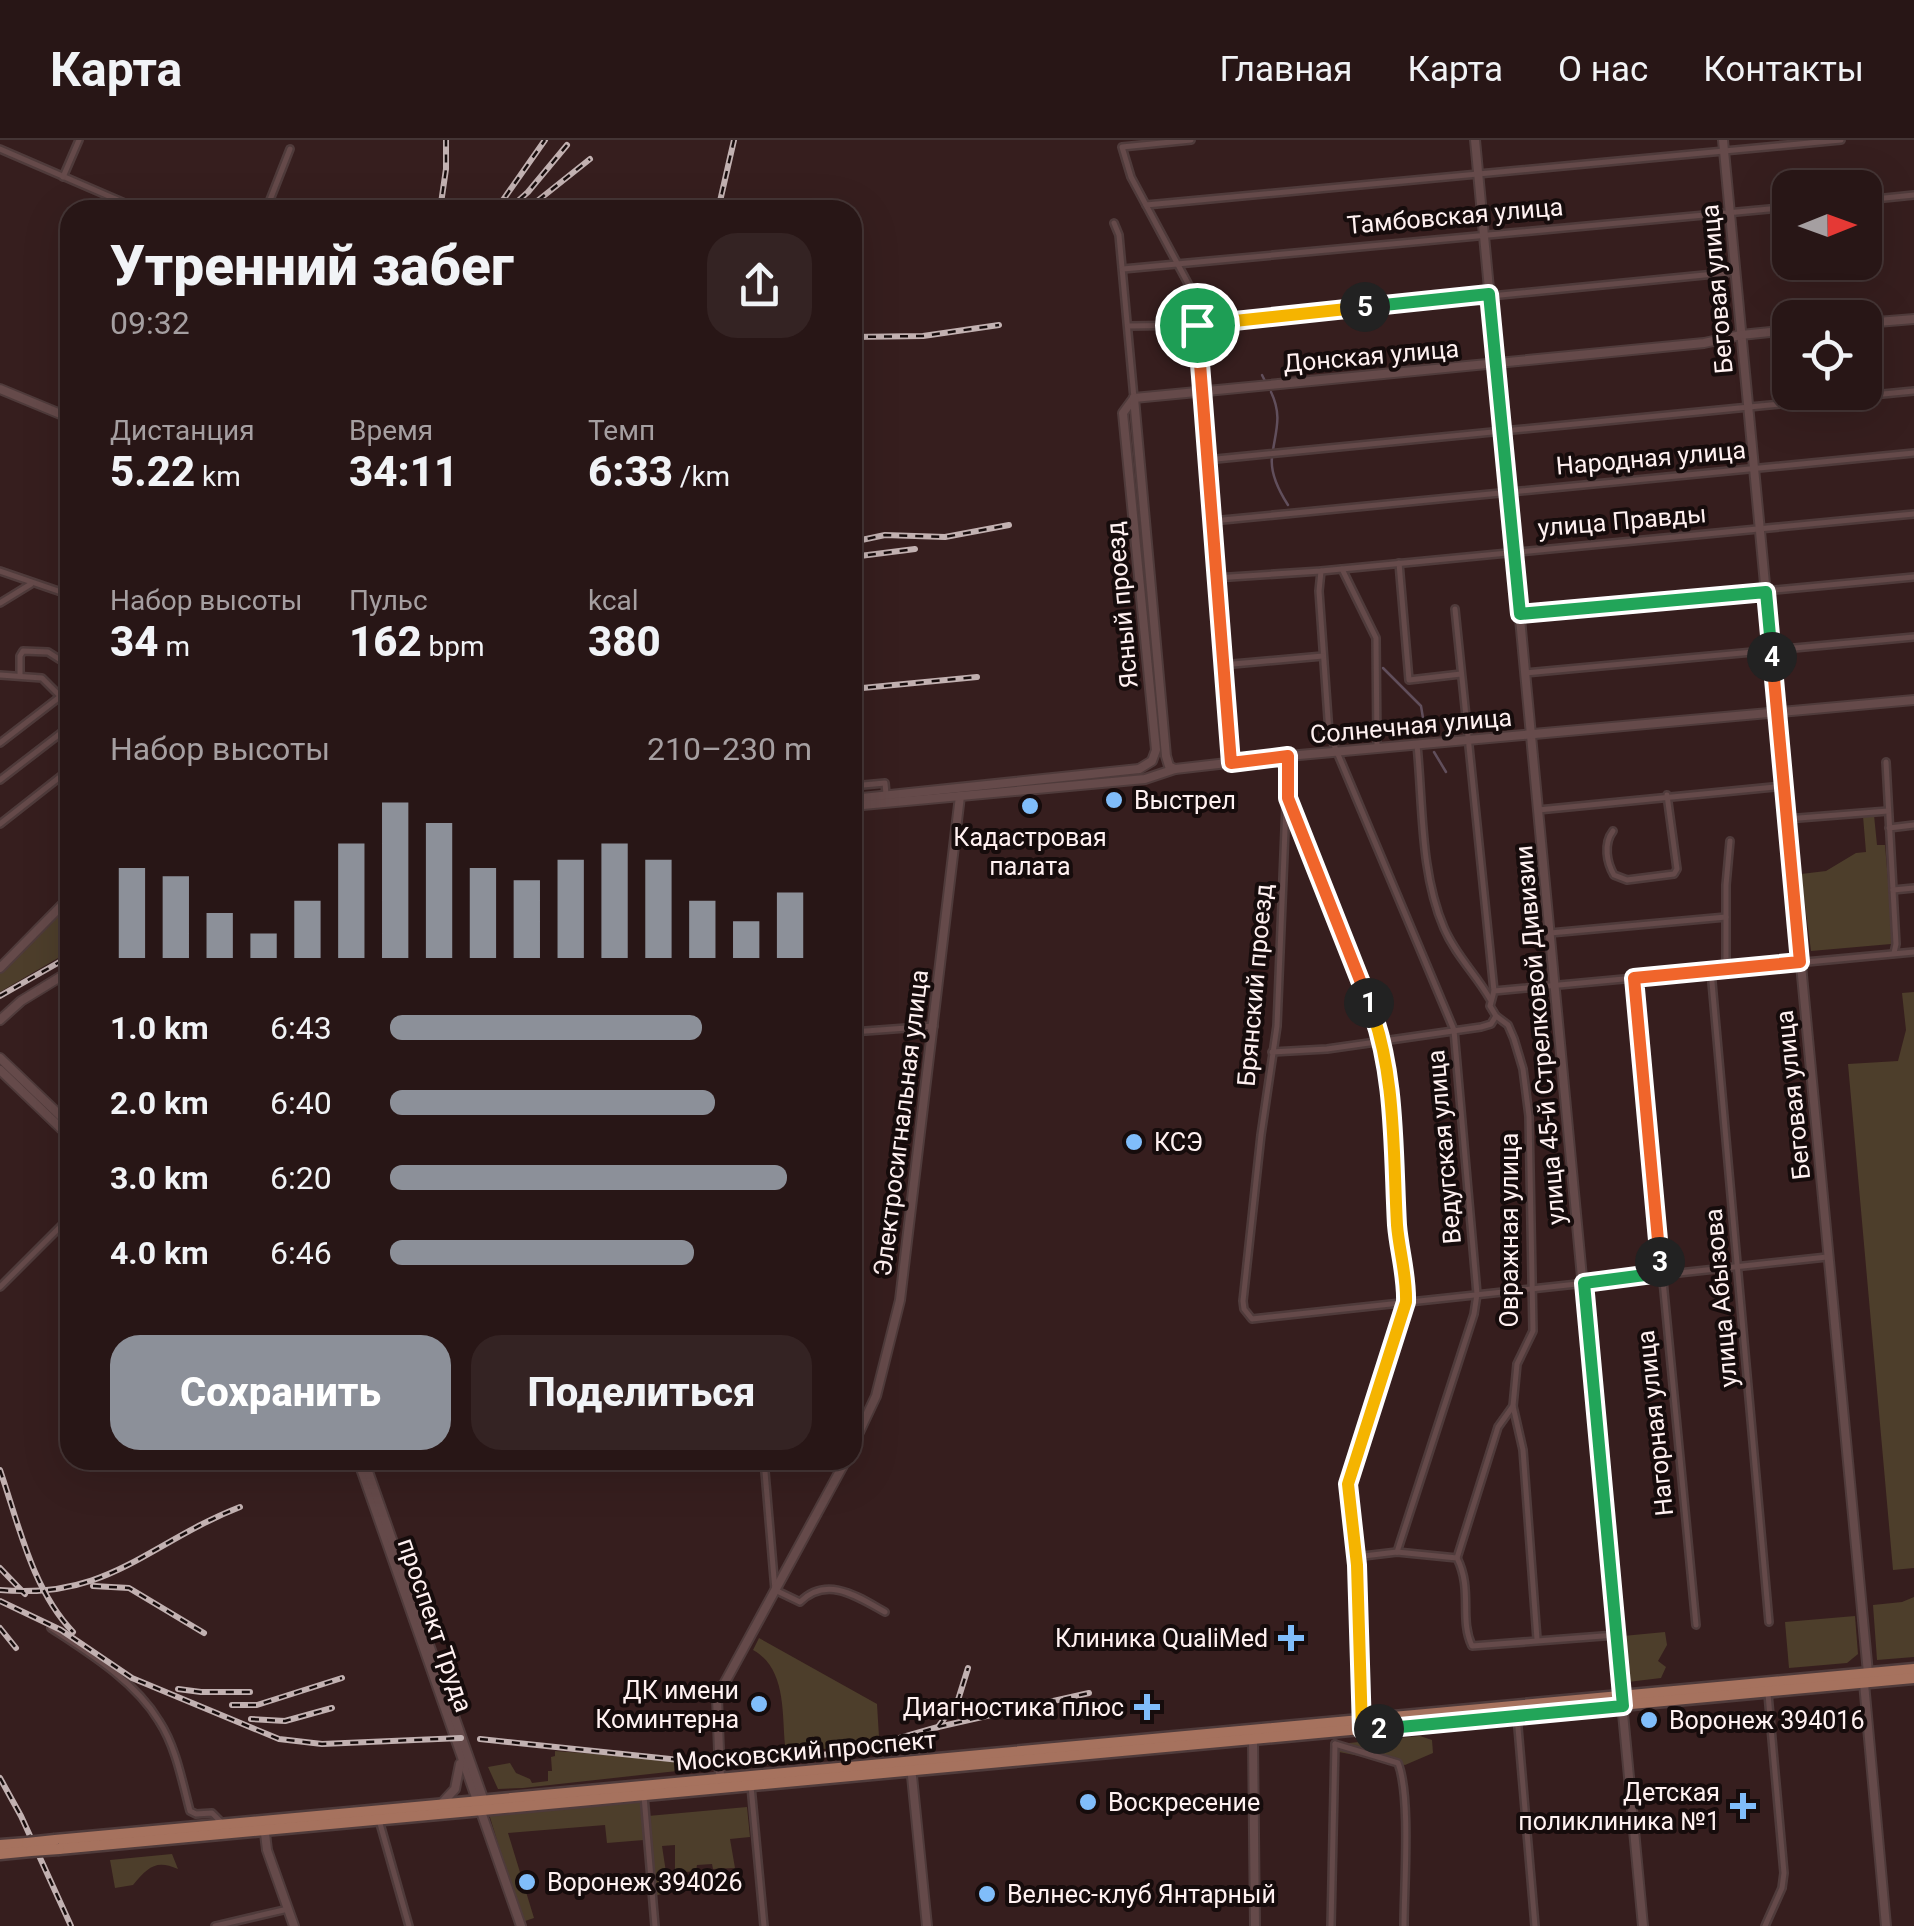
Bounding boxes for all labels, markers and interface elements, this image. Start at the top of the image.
text: Карта [50,41,182,98]
text: Главная [1220,49,1353,90]
text: Карта [1408,49,1503,90]
text: О нас [1558,49,1648,90]
text: Контакты [1703,49,1864,90]
north arrow [1772,170,1882,280]
map controls [1772,170,1882,410]
street label: Тамбовская улица [1346,192,1564,240]
street label: Беговая улица [1695,203,1739,375]
button: share [707,233,812,338]
text: Утренний забег [110,234,514,298]
pin: 5 [1340,282,1390,332]
pin [1155,283,1240,368]
text: 5 [1357,290,1373,323]
icon: arrive [1170,298,1225,353]
button: locate [1772,300,1882,410]
text: 09:32 [110,304,190,342]
street label: Донская улица [1282,334,1460,378]
text: Дистанция [110,414,255,447]
text: Время [349,414,433,447]
text: Темп [588,414,655,447]
street label: Народная улица [1555,435,1747,481]
text: 5.22 [110,447,195,496]
text: 34:11 [349,447,458,496]
text: 6:33 [588,447,673,496]
text: km [195,460,241,493]
text: /km [673,460,730,493]
street label: улица Правды [1537,499,1707,543]
street label: Ясный проезд [1100,520,1144,690]
text: Набор высоты [110,584,303,617]
text: Пульс [349,584,428,617]
text: kcal [588,584,639,617]
text: 34 [110,617,158,666]
text: 162 [349,617,422,666]
text: 380 [588,617,661,666]
text: m [158,630,190,663]
text: bpm [422,630,485,663]
pin: 4 [1747,632,1797,682]
text: 4 [1764,640,1780,673]
street label: Солнечная улица [1309,703,1513,749]
text: Набор высоты [110,730,330,768]
text: 210–230 m [647,730,812,768]
place label: Выстрел [1134,786,1236,815]
marker: Выстрел [1103,789,1125,811]
marker: Кадастровая палата [1019,795,1041,817]
place label: Кадастровая палата [953,823,1107,881]
street label: улица 45-й Стрелковой Дивизии [1509,844,1571,1226]
street label: Брянский проезд [1232,882,1278,1088]
street label: Электросигнальная улица [868,968,934,1278]
pin: 1 [1344,978,1394,1028]
text: 1 [1361,986,1377,1019]
text: 1.0 km [110,1009,209,1047]
text: 6:43 [270,1009,332,1047]
street label: Беговая улица [1770,1009,1816,1181]
street label: Ведугская улица [1421,1049,1467,1245]
text: 2.0 km [110,1084,209,1122]
text: 6:40 [270,1084,332,1122]
place label: КСЭ [1154,1128,1203,1157]
marker: КСЭ [1123,1131,1145,1153]
street label: Овражная улица [1495,1133,1524,1327]
text: 3.0 km [110,1159,209,1197]
text: 6:20 [270,1159,332,1197]
street label: улица Абызова [1699,1207,1743,1389]
text: 4.0 km [110,1234,209,1272]
text: 6:46 [270,1234,332,1272]
pin: 3 [1635,1237,1685,1287]
text: 3 [1652,1245,1668,1278]
street label: Нагорная улица [1631,1329,1679,1517]
button: Сохранить [110,1335,451,1450]
button: Поделиться [471,1335,812,1450]
street label: проспект Труда [392,1534,478,1716]
place label: Клиника QualiMed [1055,1624,1268,1653]
marker: Клиника QualiMed [1278,1625,1304,1651]
place label: ДК имени Коминтерна [595,1676,739,1734]
marker: ДК имени Коминтерна [748,1693,770,1715]
place label: Диагностика плюс [903,1693,1124,1722]
marker: Диагностика плюс [1134,1694,1160,1720]
pin: 2 [1354,1704,1404,1754]
place label: Воронеж 394016 [1669,1706,1864,1735]
marker: Воронеж 394016 [1638,1709,1660,1731]
text: 2 [1371,1712,1387,1745]
street label: Московский проспект [674,1725,938,1777]
place label: Детская поликлиника №1 [1518,1778,1720,1836]
place label: Воскресение [1108,1788,1260,1817]
marker: Воскресение [1077,1791,1099,1813]
marker: Детская поликлиника №1 [1730,1793,1756,1819]
place label: Воронеж 394026 [547,1868,742,1897]
marker: Воронеж 394026 [516,1871,538,1893]
place label: Велнес-клуб Янтарный [1007,1880,1276,1909]
marker: Велнес-клуб Янтарный [976,1883,998,1905]

